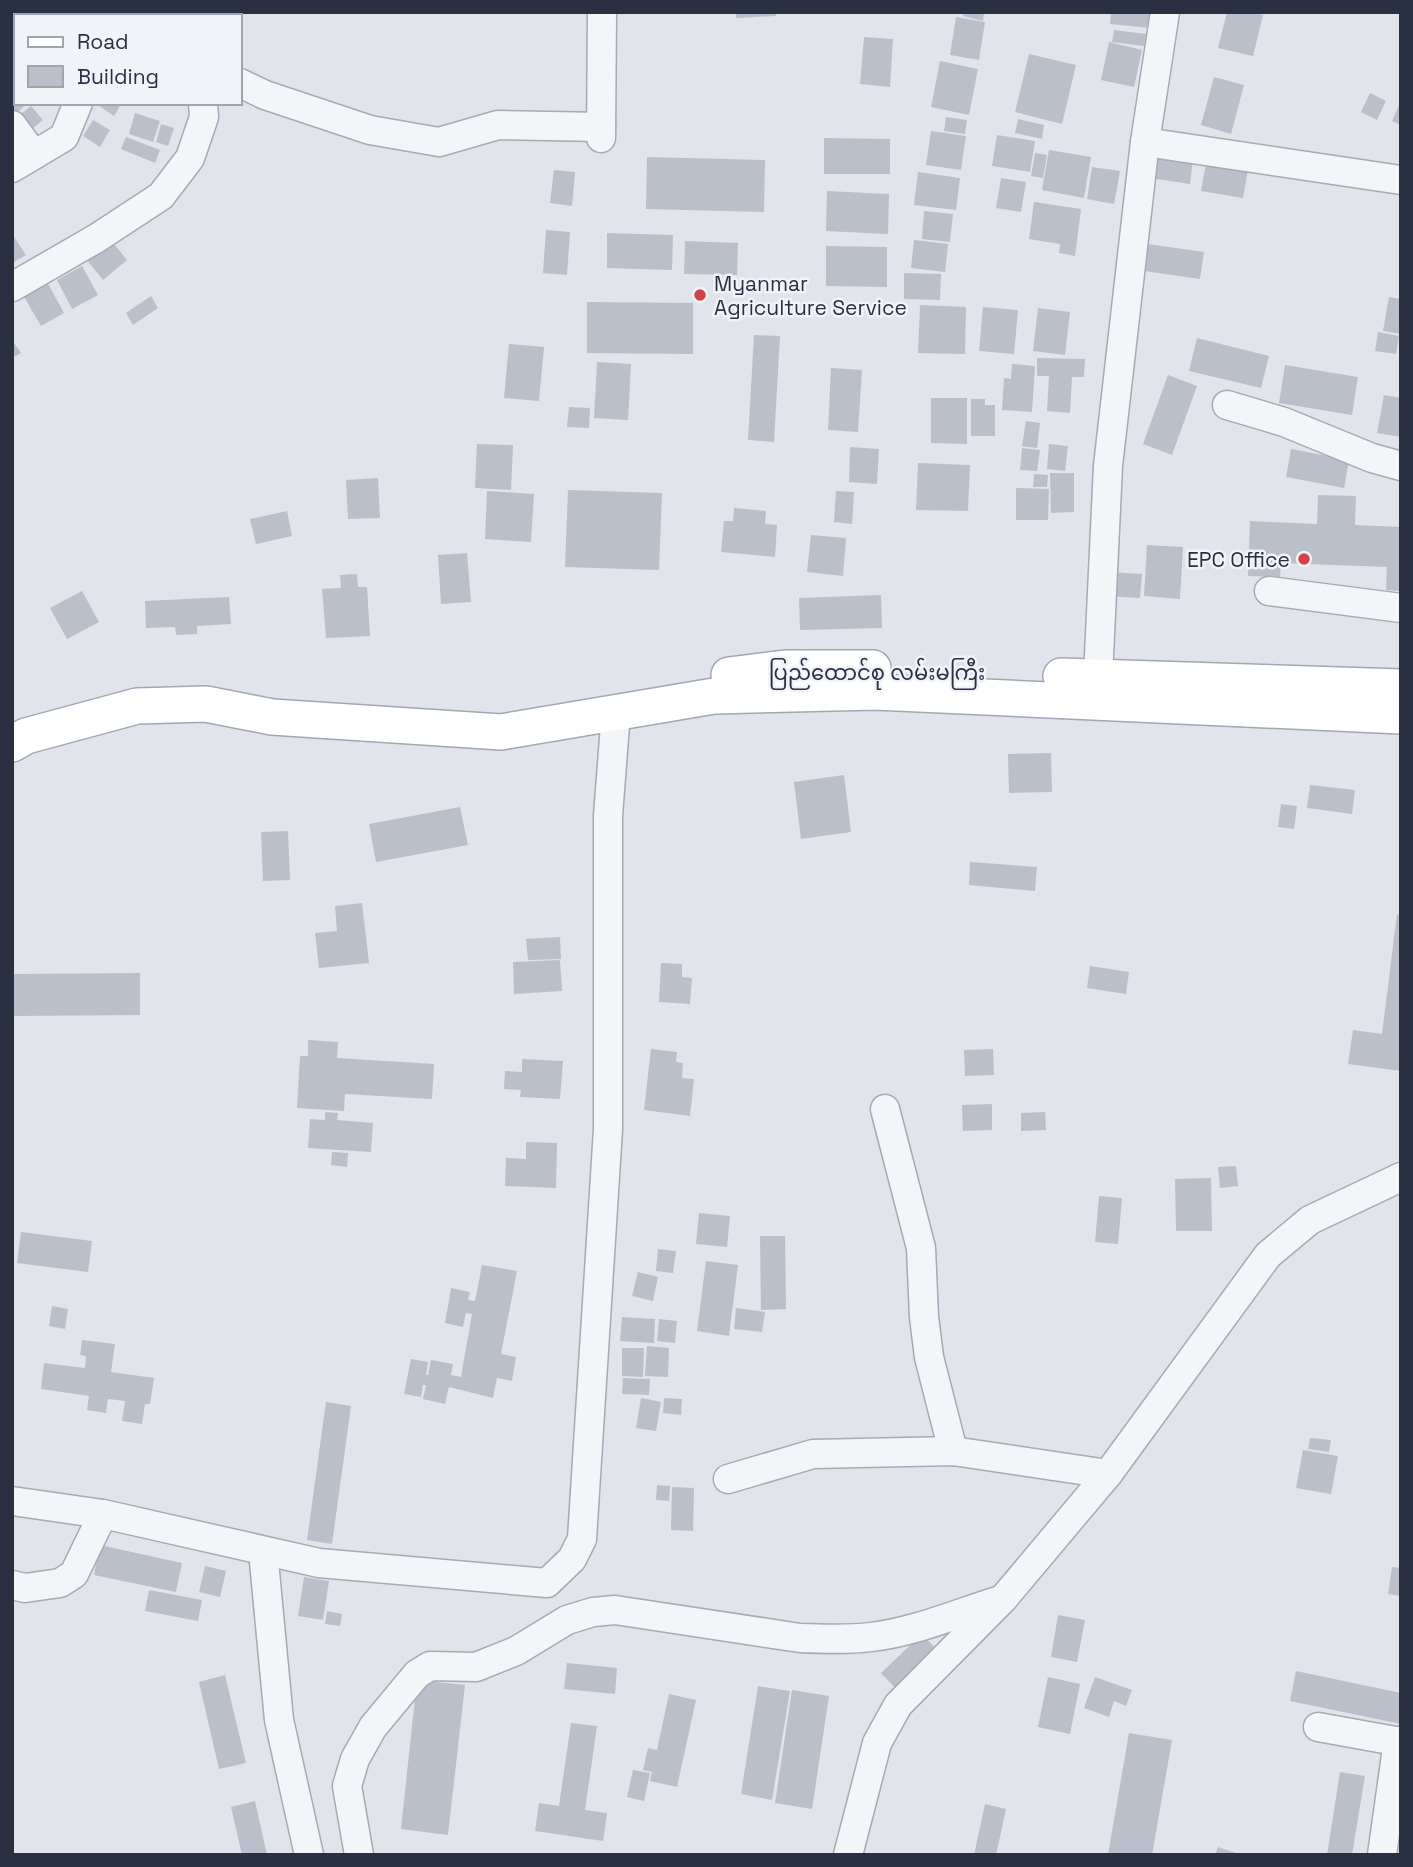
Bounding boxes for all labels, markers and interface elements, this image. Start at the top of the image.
legend [14,14,242,105]
text: Road [77,28,129,55]
text: Building [77,63,159,90]
place label: Myanmar Agriculture Service [714,270,907,321]
marker: Myanmar Agriculture Service [692,287,708,303]
place label: EPC Office [1187,546,1290,573]
marker: EPC Office [1296,551,1312,567]
street label: ပြည်ထောင်စု လမ်းမကြီး [769,657,985,690]

